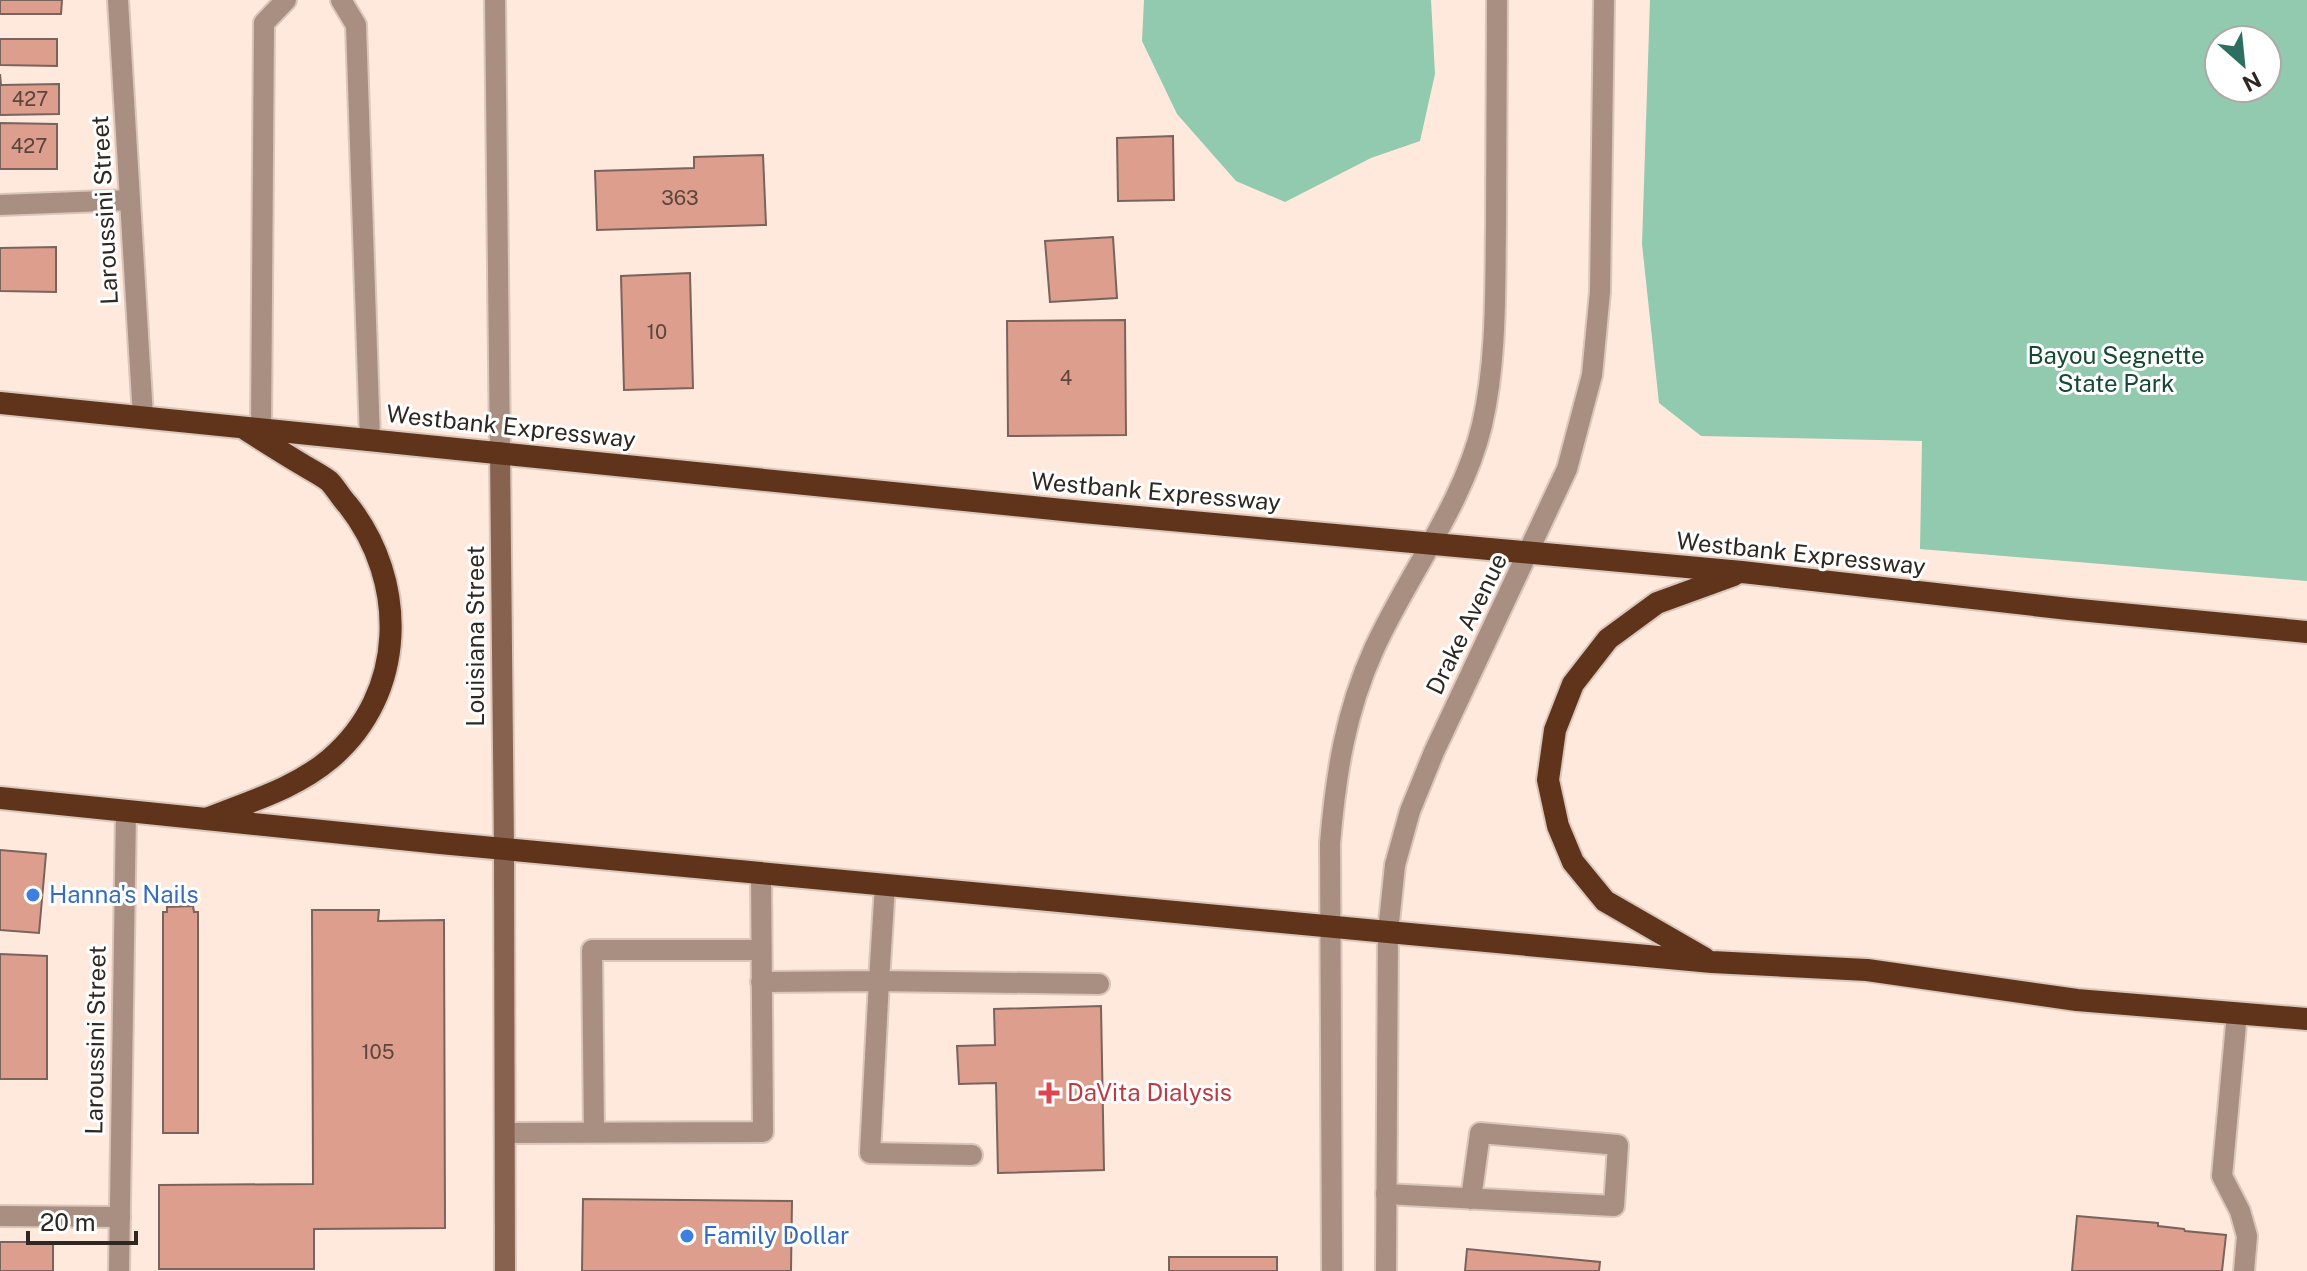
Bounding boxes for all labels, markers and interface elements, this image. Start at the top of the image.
north arrow [2203,24,2283,104]
text: N [2239,66,2266,97]
house number: 427 [12,87,48,111]
street label: Laroussini Street [85,115,123,305]
house number: 427 [11,134,47,158]
house number: 363 [661,186,699,210]
house number: 10 [647,320,667,344]
park label: Bayou Segnette State Park [2027,341,2205,397]
house number: 4 [1060,366,1072,390]
street label: Westbank Expressway [385,399,637,453]
street label: Westbank Expressway [1030,466,1282,516]
street label: Westbank Expressway [1675,526,1927,580]
street label: Louisiana Street [461,545,489,727]
street label: Drake Avenue [1420,548,1512,699]
place label: Hanna's Nails [49,880,199,908]
marker: Hanna's Nails [24,886,42,904]
street label: Laroussini Street [79,945,111,1135]
house number: 105 [361,1040,395,1064]
place label: DaVita Dialysis [1067,1078,1232,1106]
marker: DaVita Dialysis [1038,1082,1060,1104]
scale bar [28,1195,136,1245]
text: 20 m [40,1208,96,1236]
place label: Family Dollar [703,1221,849,1249]
marker: Family Dollar [678,1227,696,1245]

